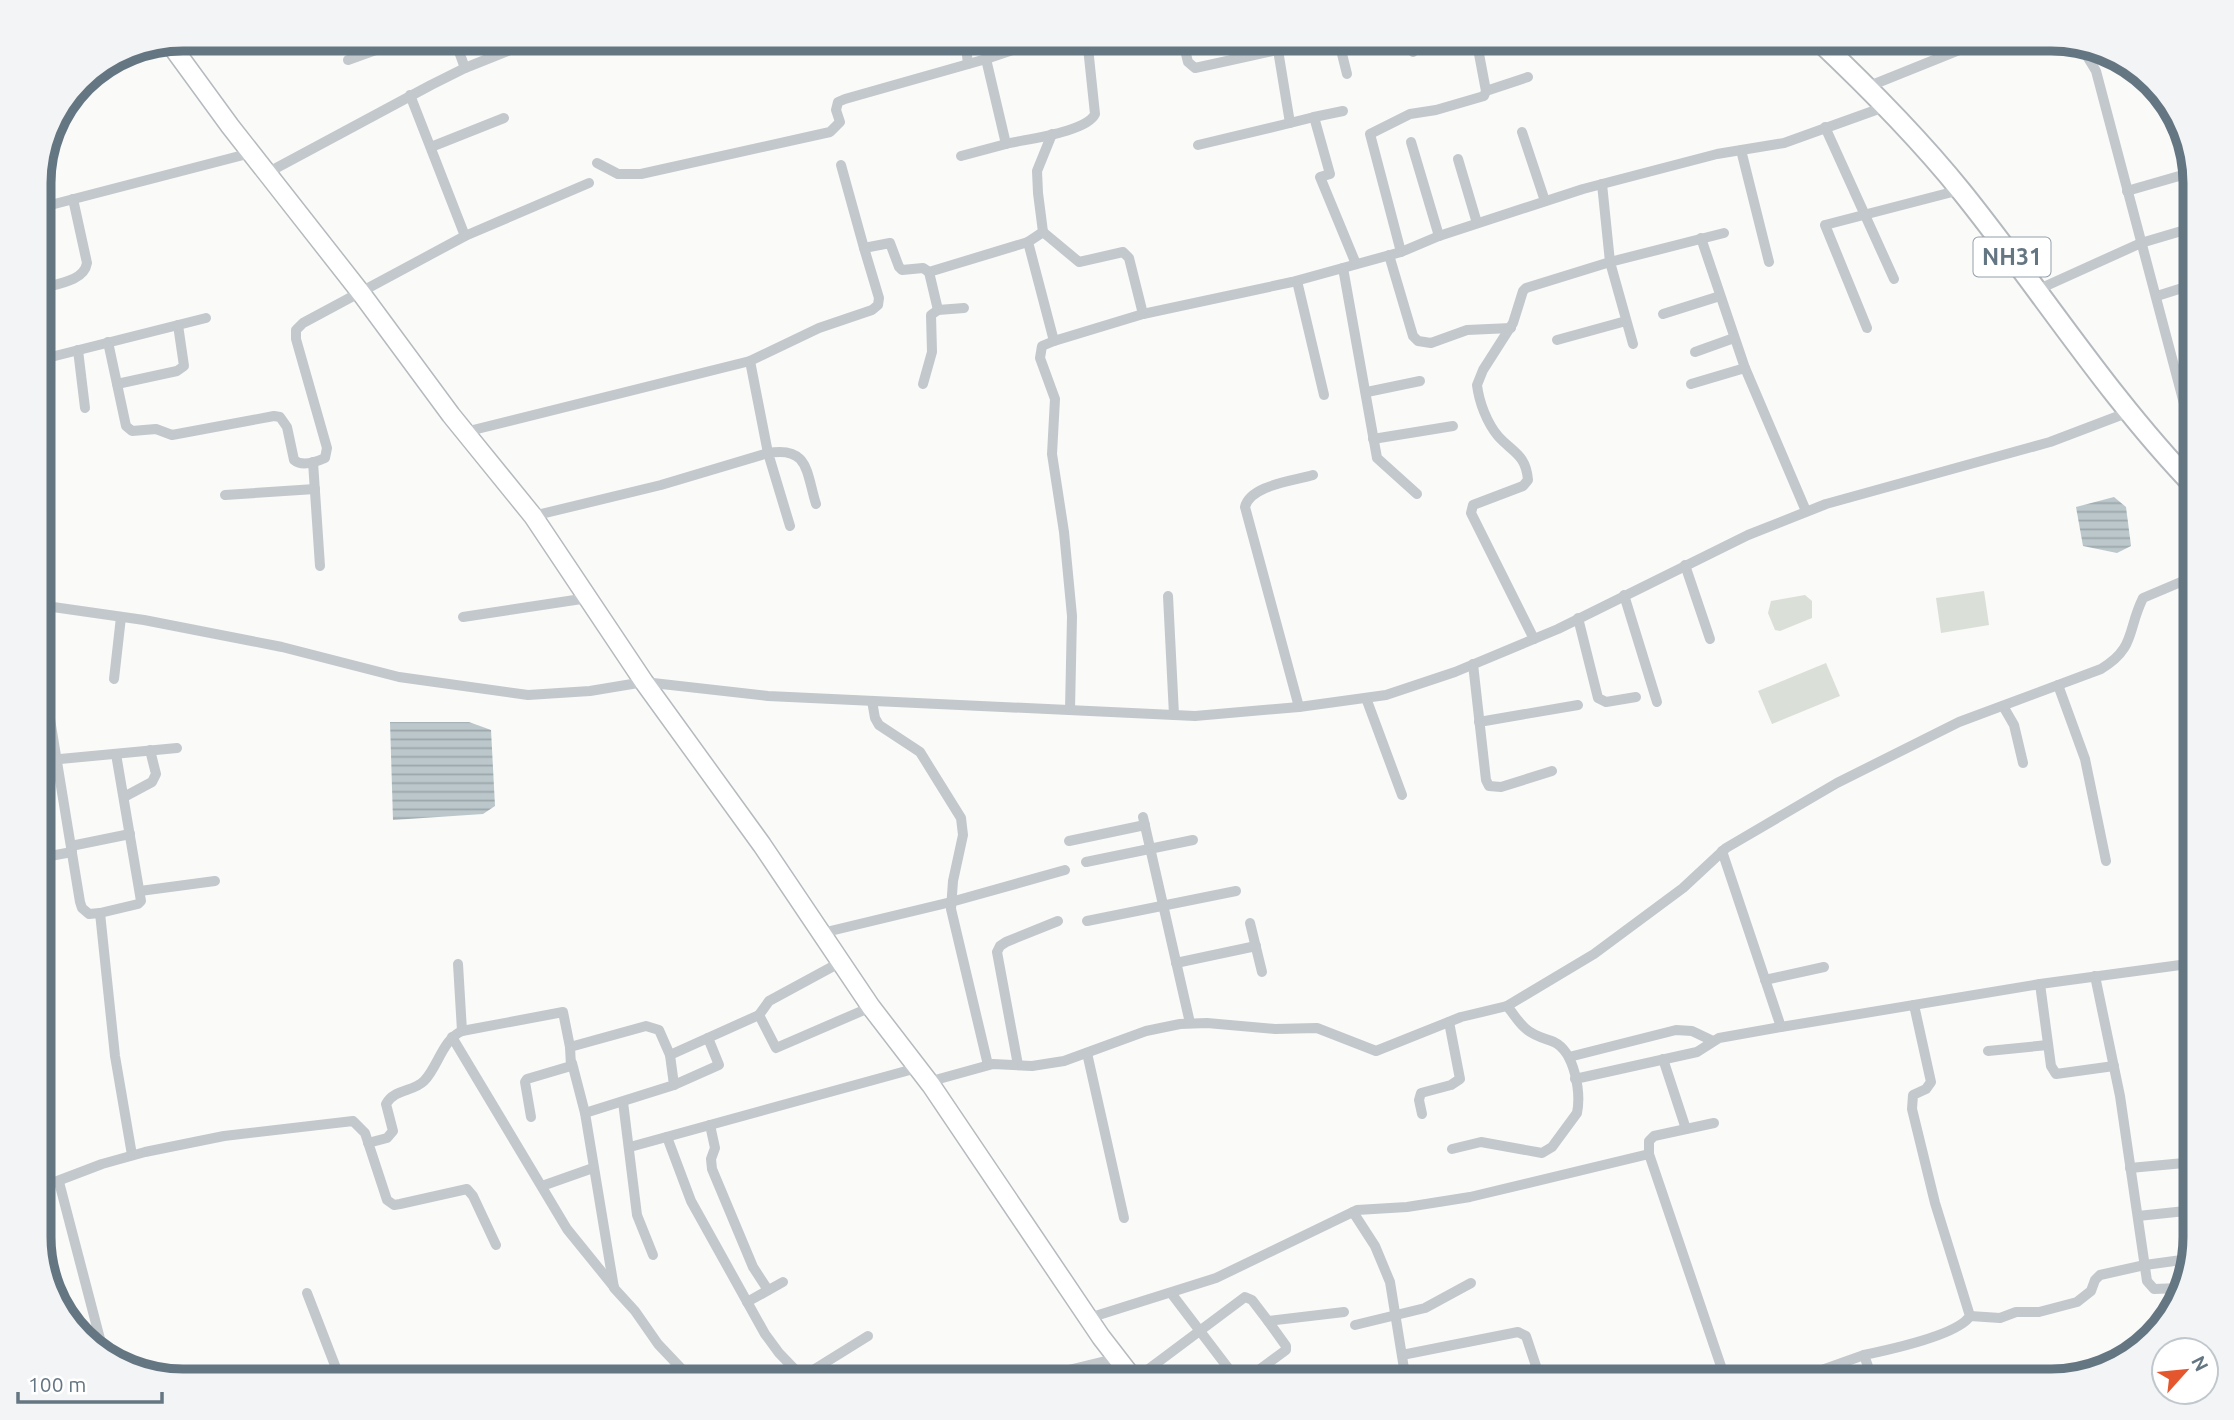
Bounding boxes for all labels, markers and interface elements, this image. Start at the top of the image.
road number: NH31 [1974,238,2050,276]
north arrow [2150,1336,2220,1406]
text: N [2187,1352,2213,1375]
scale bar [18,1360,161,1404]
text: 100 m [28,1372,86,1396]

